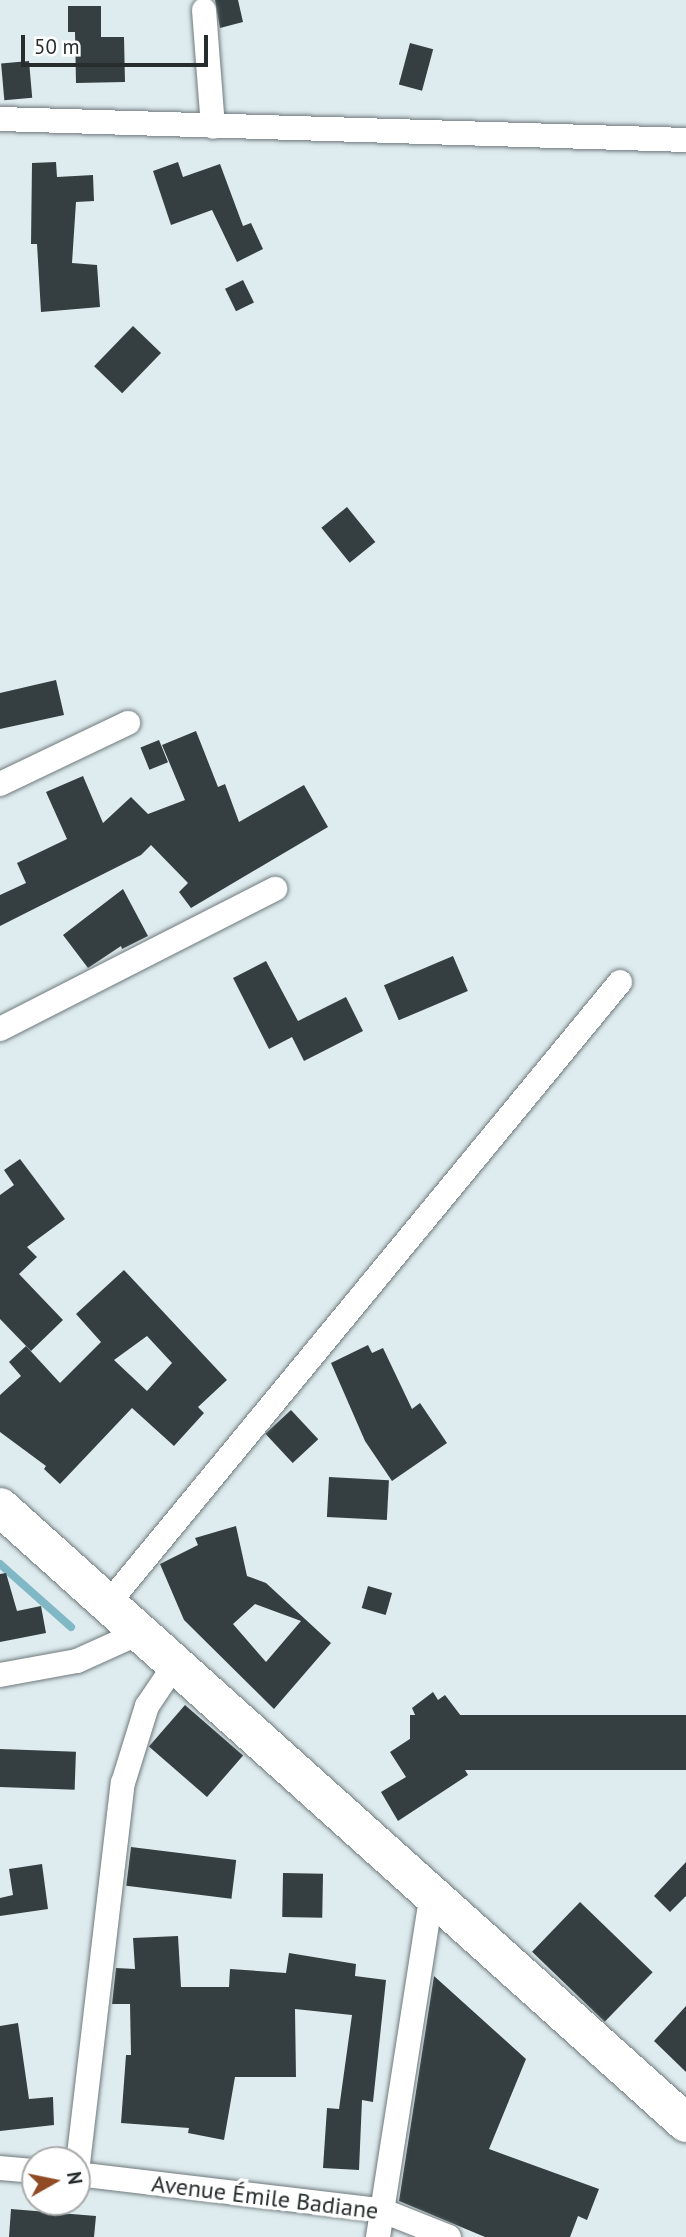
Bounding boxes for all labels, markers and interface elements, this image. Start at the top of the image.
scale bar [24,21,212,65]
text: 50 m [34,33,80,60]
north arrow [21,2146,91,2216]
street label: Avenue Émile Badiane [150,2169,380,2225]
text: N [62,2170,88,2186]

